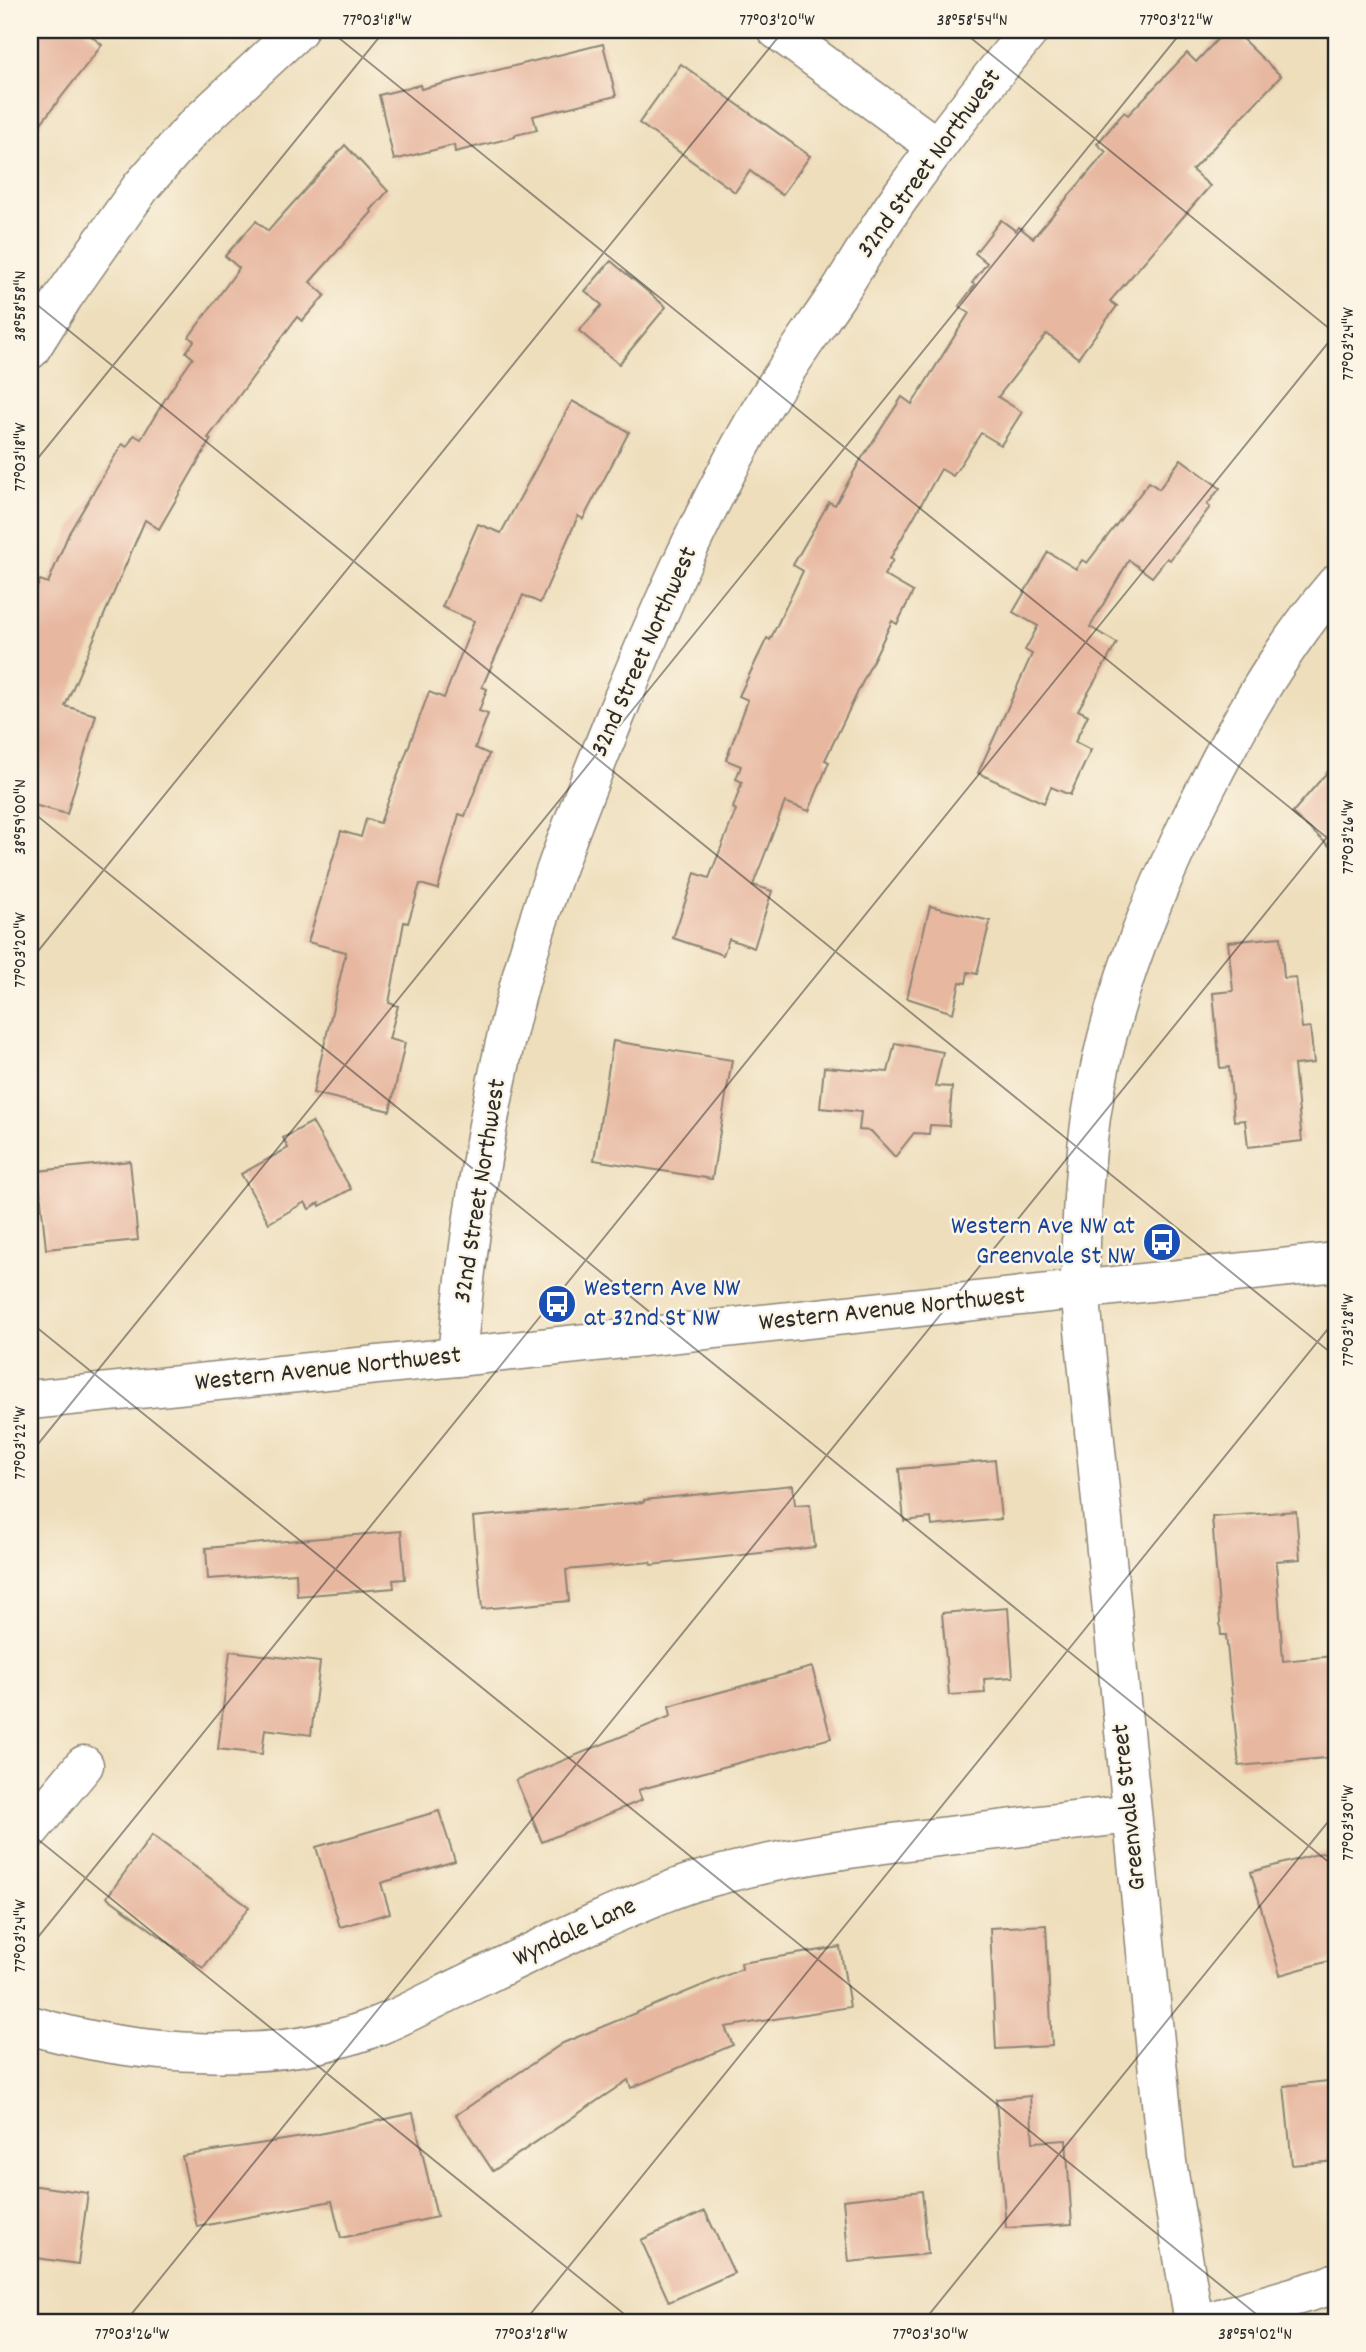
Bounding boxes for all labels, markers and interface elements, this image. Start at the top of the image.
text: 77°03'18"W [343,9,412,34]
text: 77°03'20"W [739,9,815,34]
text: 38°58'54"N [936,9,1008,34]
text: 77°03'22"W [1139,9,1213,34]
street label: 32nd Street Northwest [848,61,1012,266]
text: 38°58'58"N [9,271,34,341]
text: 77°03'24"W [1337,307,1362,381]
text: 77°03'18"W [9,422,34,491]
street label: 32nd Street Northwest [582,541,708,763]
text: 38°59'00"N [9,779,34,855]
text: 77°03'26"W [1337,799,1362,874]
text: 77°03'20"W [9,912,34,988]
street label: 32nd Street Northwest [445,1076,517,1306]
place label: Western Ave NW at Greenvale St NW [951,1209,1135,1276]
bus stop icon: Western Ave NW at Greenvale St NW [1141,1221,1183,1263]
place label: Western Ave NW at 32nd St NW [584,1271,740,1338]
street label: Western Avenue Northwest [757,1278,1027,1342]
bus stop icon: Western Ave NW at 32nd St NW [536,1283,578,1325]
text: 77°03'28"W [1337,1293,1362,1366]
street label: Western Avenue Northwest [193,1338,463,1402]
text: 77°03'22"W [9,1406,34,1480]
street label: Greenvale Street [1103,1721,1157,1892]
text: 77°03'30"W [1337,1785,1362,1861]
street label: Wyndale Lane [507,1888,643,1978]
text: 77°03'24"W [9,1899,34,1973]
text: 77°03'26"W [95,2323,170,2348]
text: 77°03'28"W [495,2323,568,2348]
text: 77°03'30"W [892,2323,968,2348]
text: 38°59'02"N [1218,2323,1292,2348]

